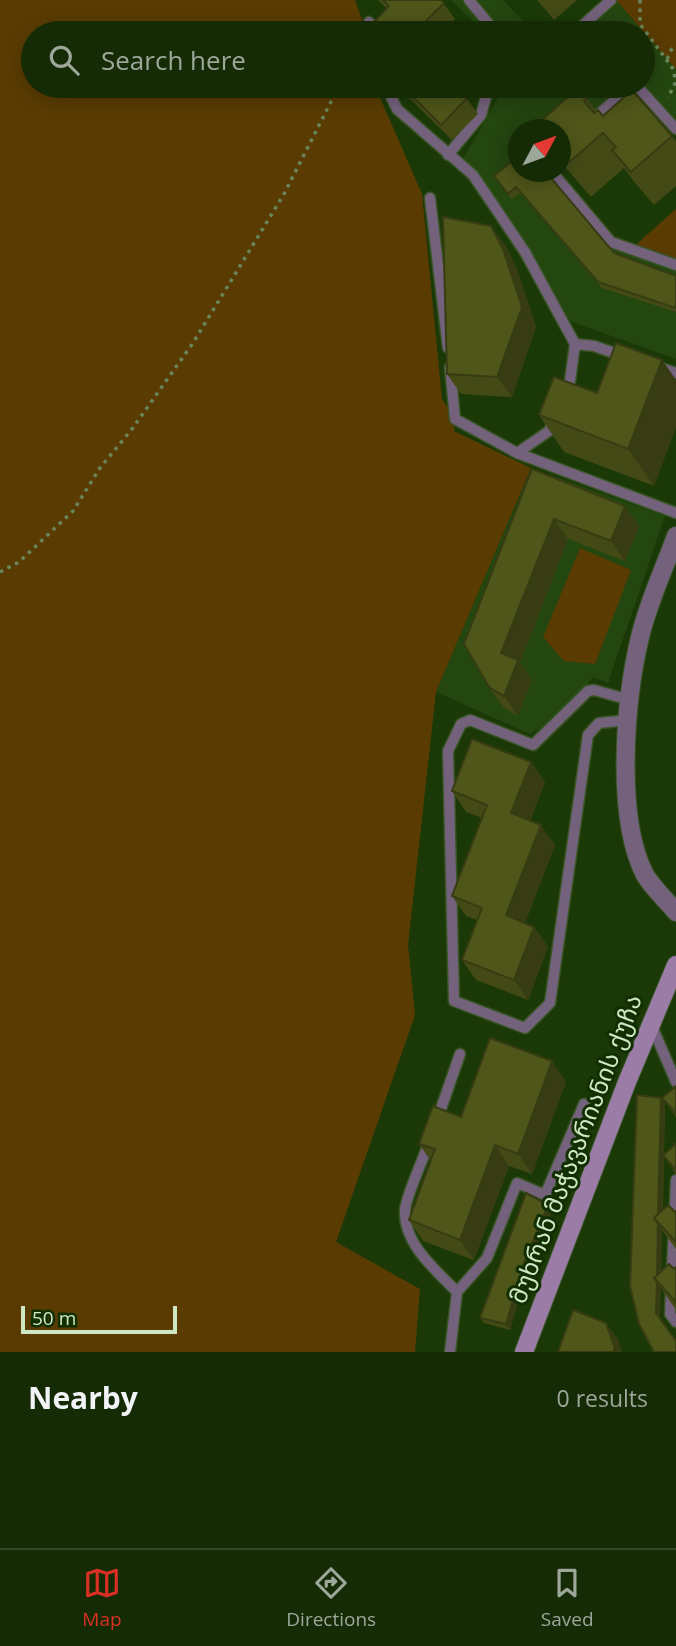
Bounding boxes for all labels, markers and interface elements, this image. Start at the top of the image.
search box [21,21,655,98]
icon: search [45,41,83,79]
text: Search here [101,42,246,78]
north arrow [508,119,571,182]
street label: მუხრან მაჭავარიანის ქუჩა [500,989,649,1308]
scale bar [21,1303,177,1335]
text: 50 m [32,1305,76,1331]
text: Nearby [28,1377,138,1418]
text: 0 results [557,1382,648,1414]
tab: Map [82,1564,122,1632]
tab: Directions [286,1564,376,1632]
tab: Saved [541,1564,594,1632]

